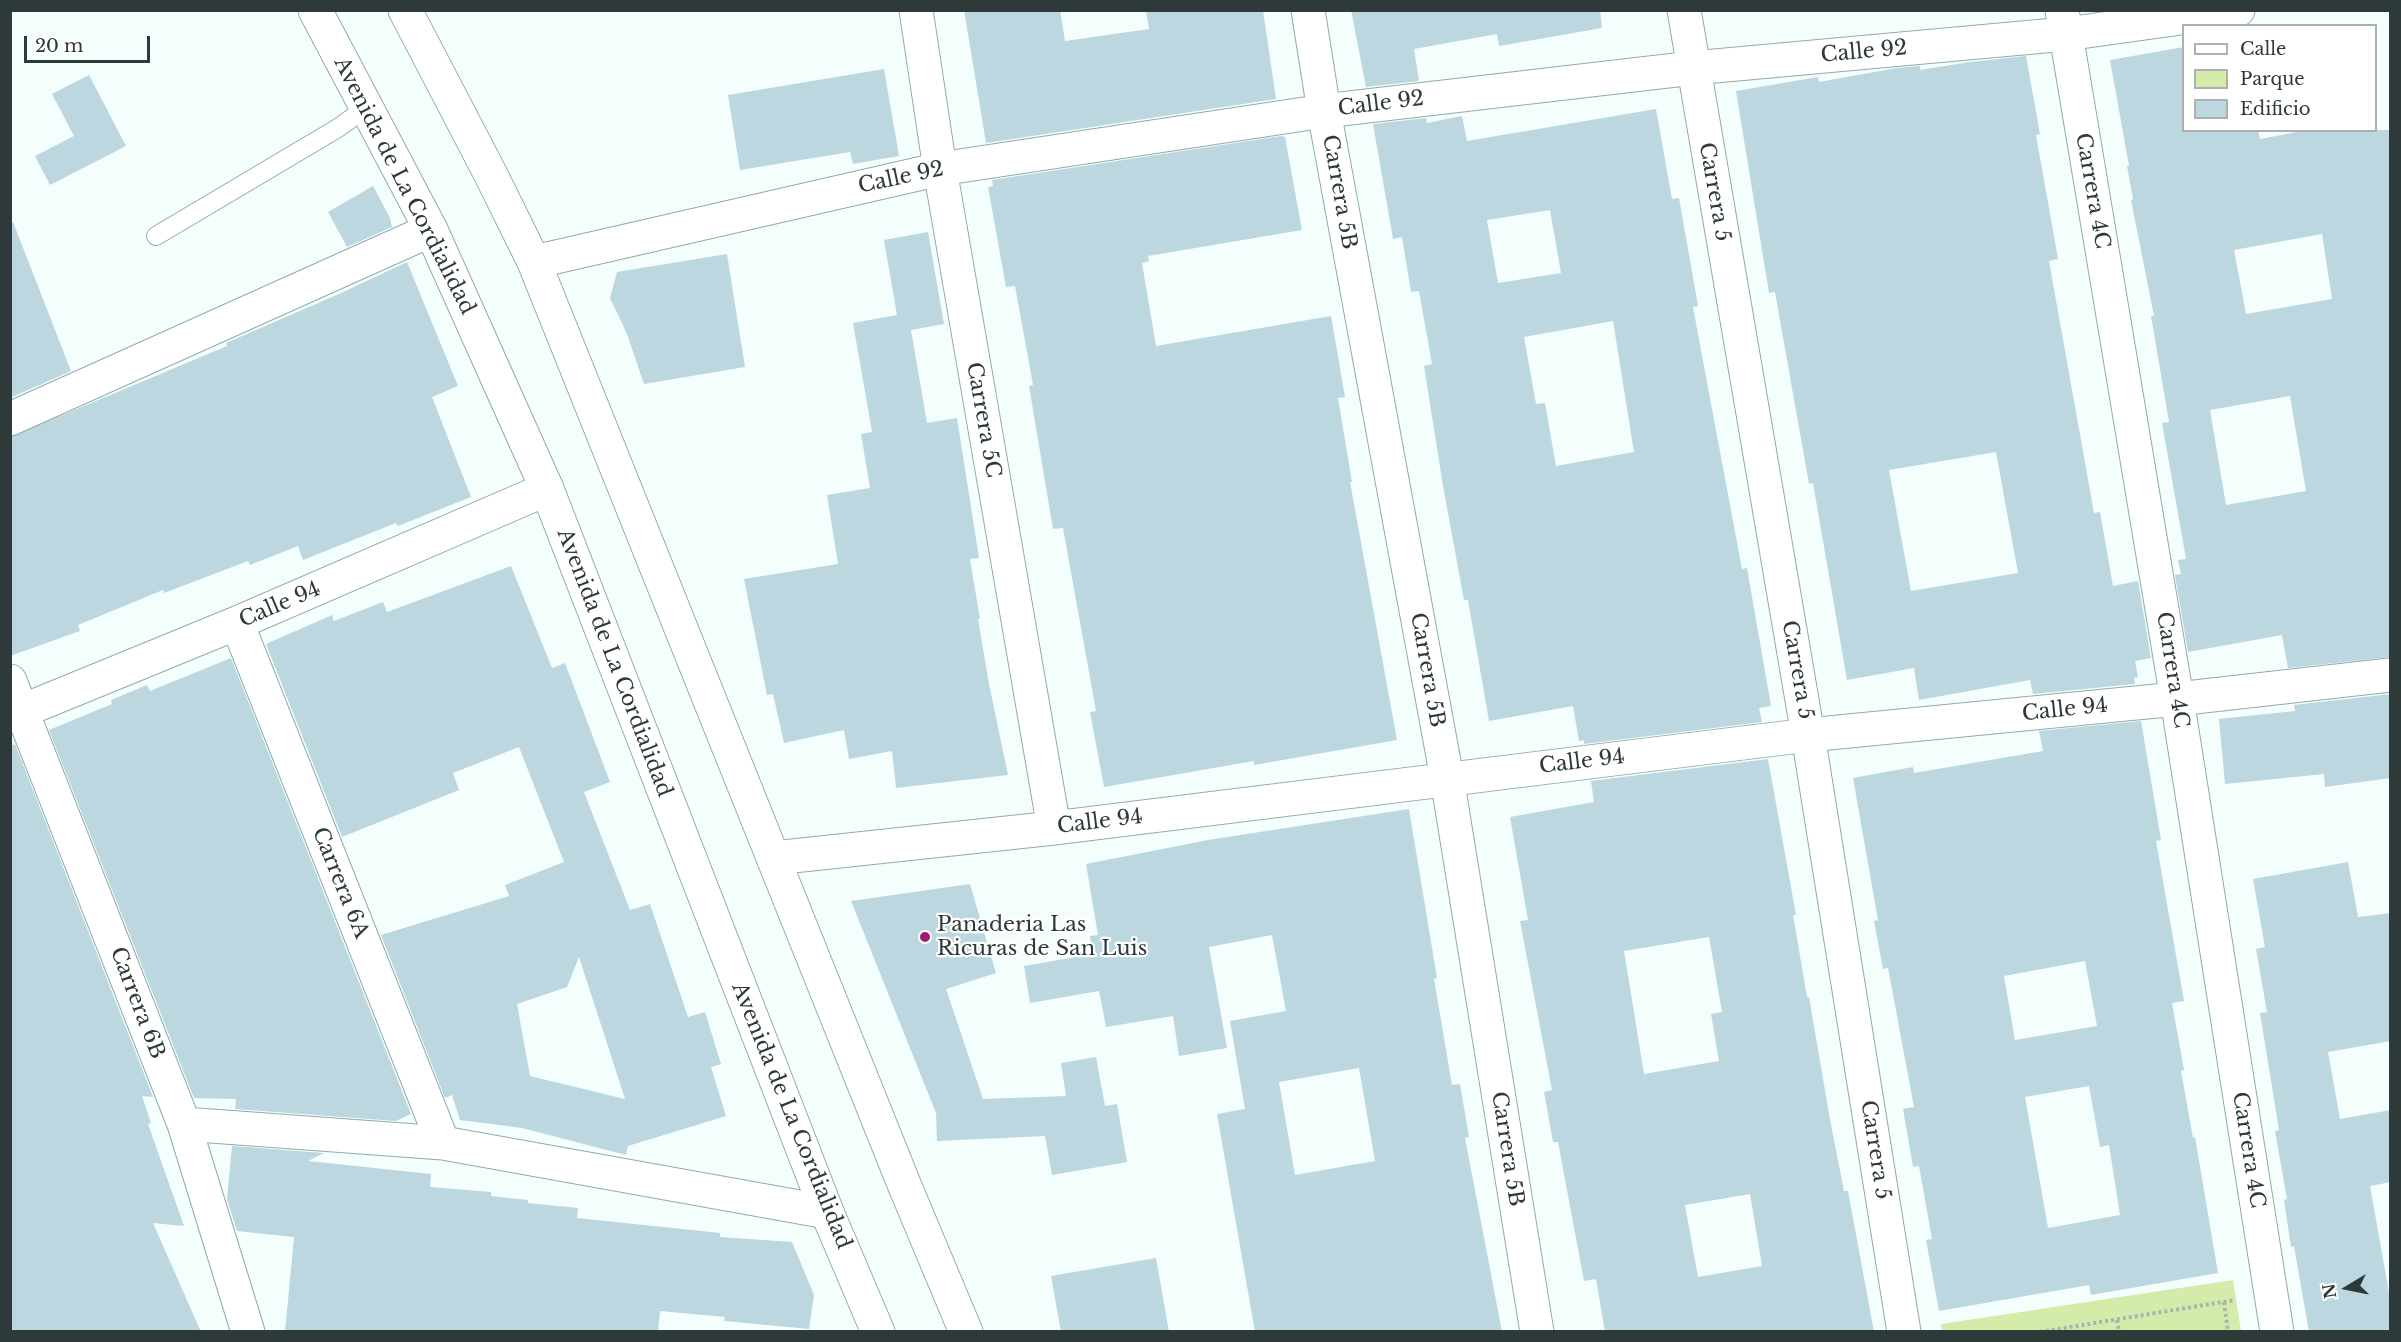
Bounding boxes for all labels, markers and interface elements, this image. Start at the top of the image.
scale bar [27,24,153,62]
legend [2182,24,2377,132]
text: 20 m [35,35,83,57]
street label: Calle 92 [1820,36,1908,68]
text: Calle [2240,38,2286,60]
street label: Avenida de La Cordialidad [328,53,480,319]
text: Parque [2240,68,2305,90]
street label: Calle 92 [1336,86,1426,122]
text: Edificio [2240,98,2311,120]
street label: Carrera 4C [2069,131,2115,251]
street label: Carrera 5B [1317,133,1361,251]
street label: Carrera 5 [1693,141,1735,243]
street label: Calle 92 [856,157,946,199]
street label: Carrera 5C [960,360,1006,480]
street label: Avenida de La Cordialidad [551,525,677,801]
street label: Calle 94 [236,577,324,633]
street label: Carrera 4C [2150,610,2194,730]
street label: Carrera 5B [1405,611,1449,729]
street label: Carrera 5 [1776,619,1818,721]
street label: Calle 94 [2021,693,2109,727]
street label: Calle 94 [1538,744,1626,780]
street label: Calle 94 [1056,804,1144,840]
street label: Carrera 6A [306,824,374,942]
place label: Panaderia Las Ricuras de San Luis [937,912,1147,962]
marker: Panaderia Las Ricuras de San Luis [918,930,932,944]
street label: Carrera 6B [104,944,170,1062]
street label: Avenida de La Cordialidad [726,979,856,1253]
street label: Carrera 5B [1485,1090,1529,1208]
street label: Carrera 4C [2226,1090,2270,1210]
street label: Carrera 5 [1855,1099,1895,1201]
north arrow [2317,1258,2377,1318]
text: N [2318,1282,2340,1300]

